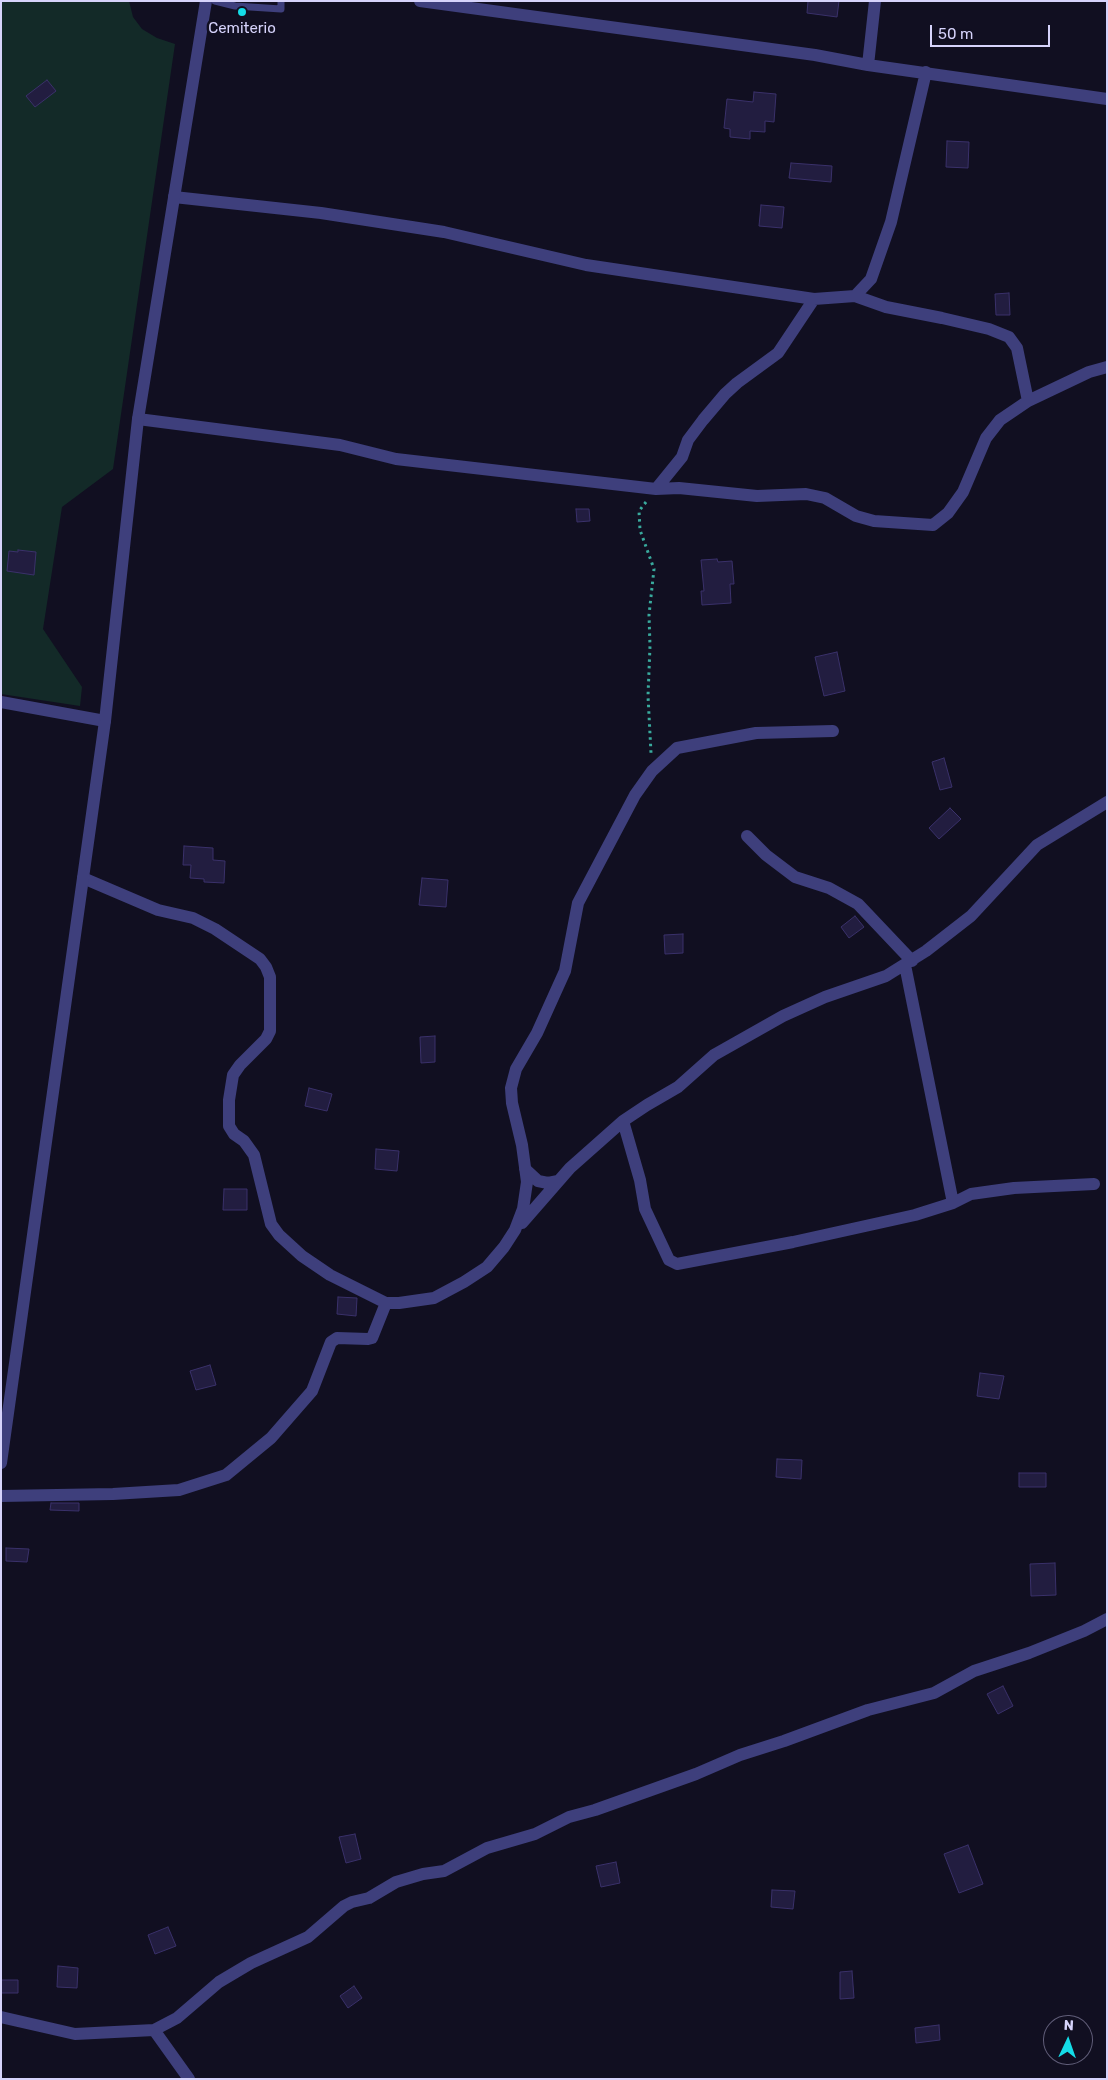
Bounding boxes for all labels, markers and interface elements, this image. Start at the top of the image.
marker: Cemiterio [236,6,248,18]
scale bar [933,15,1053,47]
place label: Cemiterio [208,20,276,38]
text: 50 m [938,25,973,43]
north arrow [1043,2015,1093,2065]
text: N [1063,2017,1074,2034]

